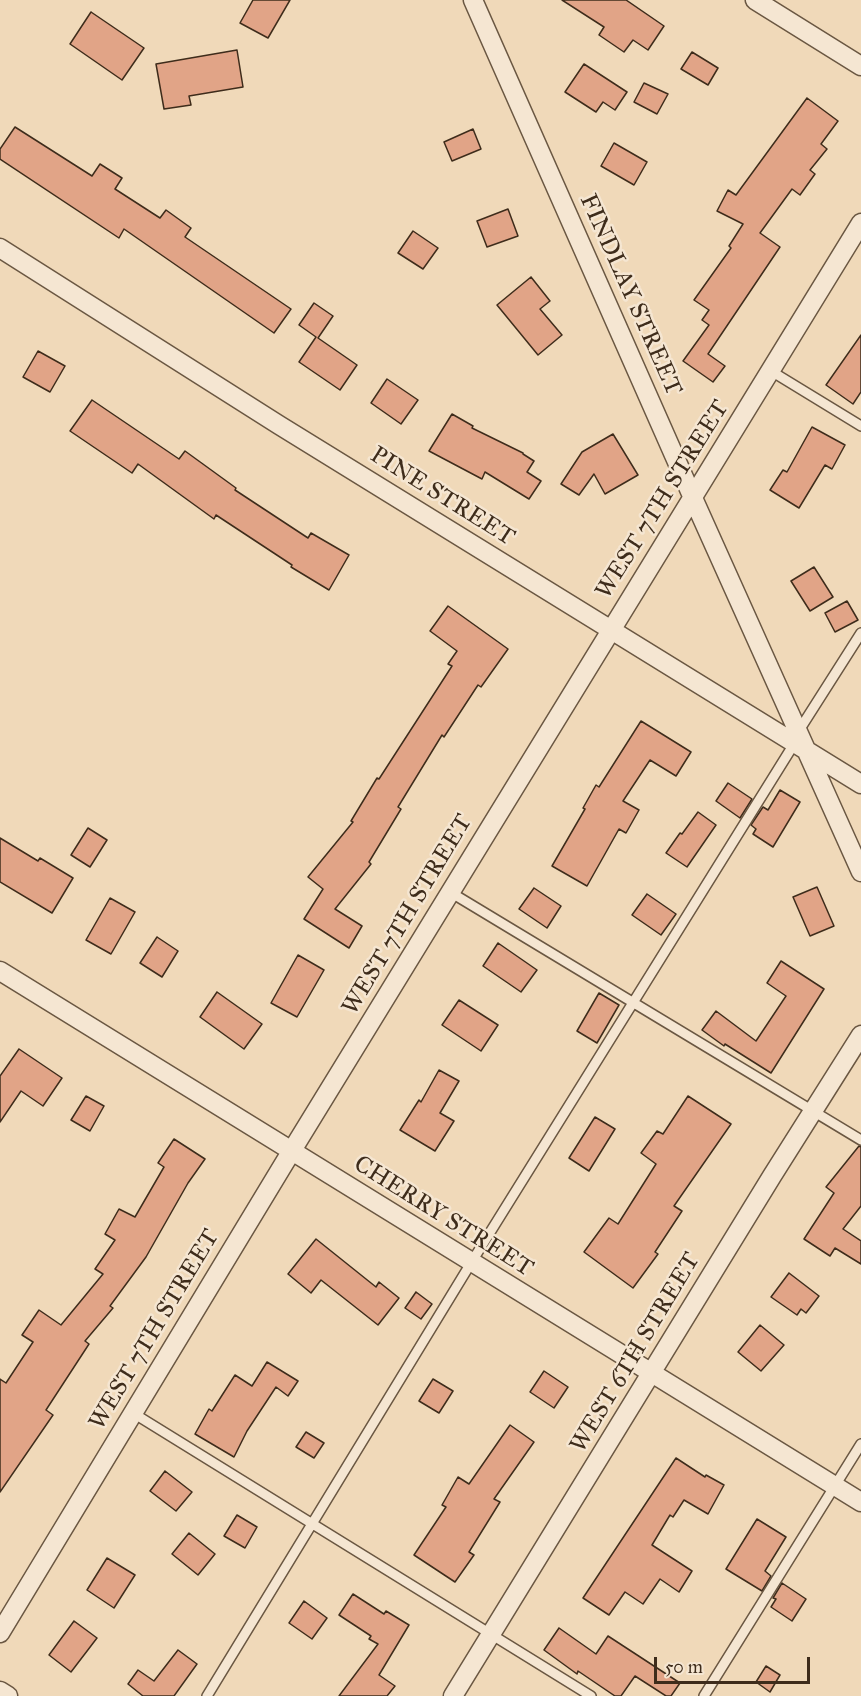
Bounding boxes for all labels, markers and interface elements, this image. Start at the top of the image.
street label: FINDLAY STREET [573,190,687,400]
street label: WEST 7TH STREET [590,395,736,605]
street label: PINE STREET [365,441,519,553]
street label: WEST 7TH STREET [337,810,479,1020]
street label: CHERRY STREET [348,1150,538,1284]
street label: WEST 7TH STREET [84,1225,226,1435]
street label: WEST 6TH STREET [565,1248,707,1458]
scale bar [657,1645,813,1683]
text: 50 m [665,1656,703,1678]

